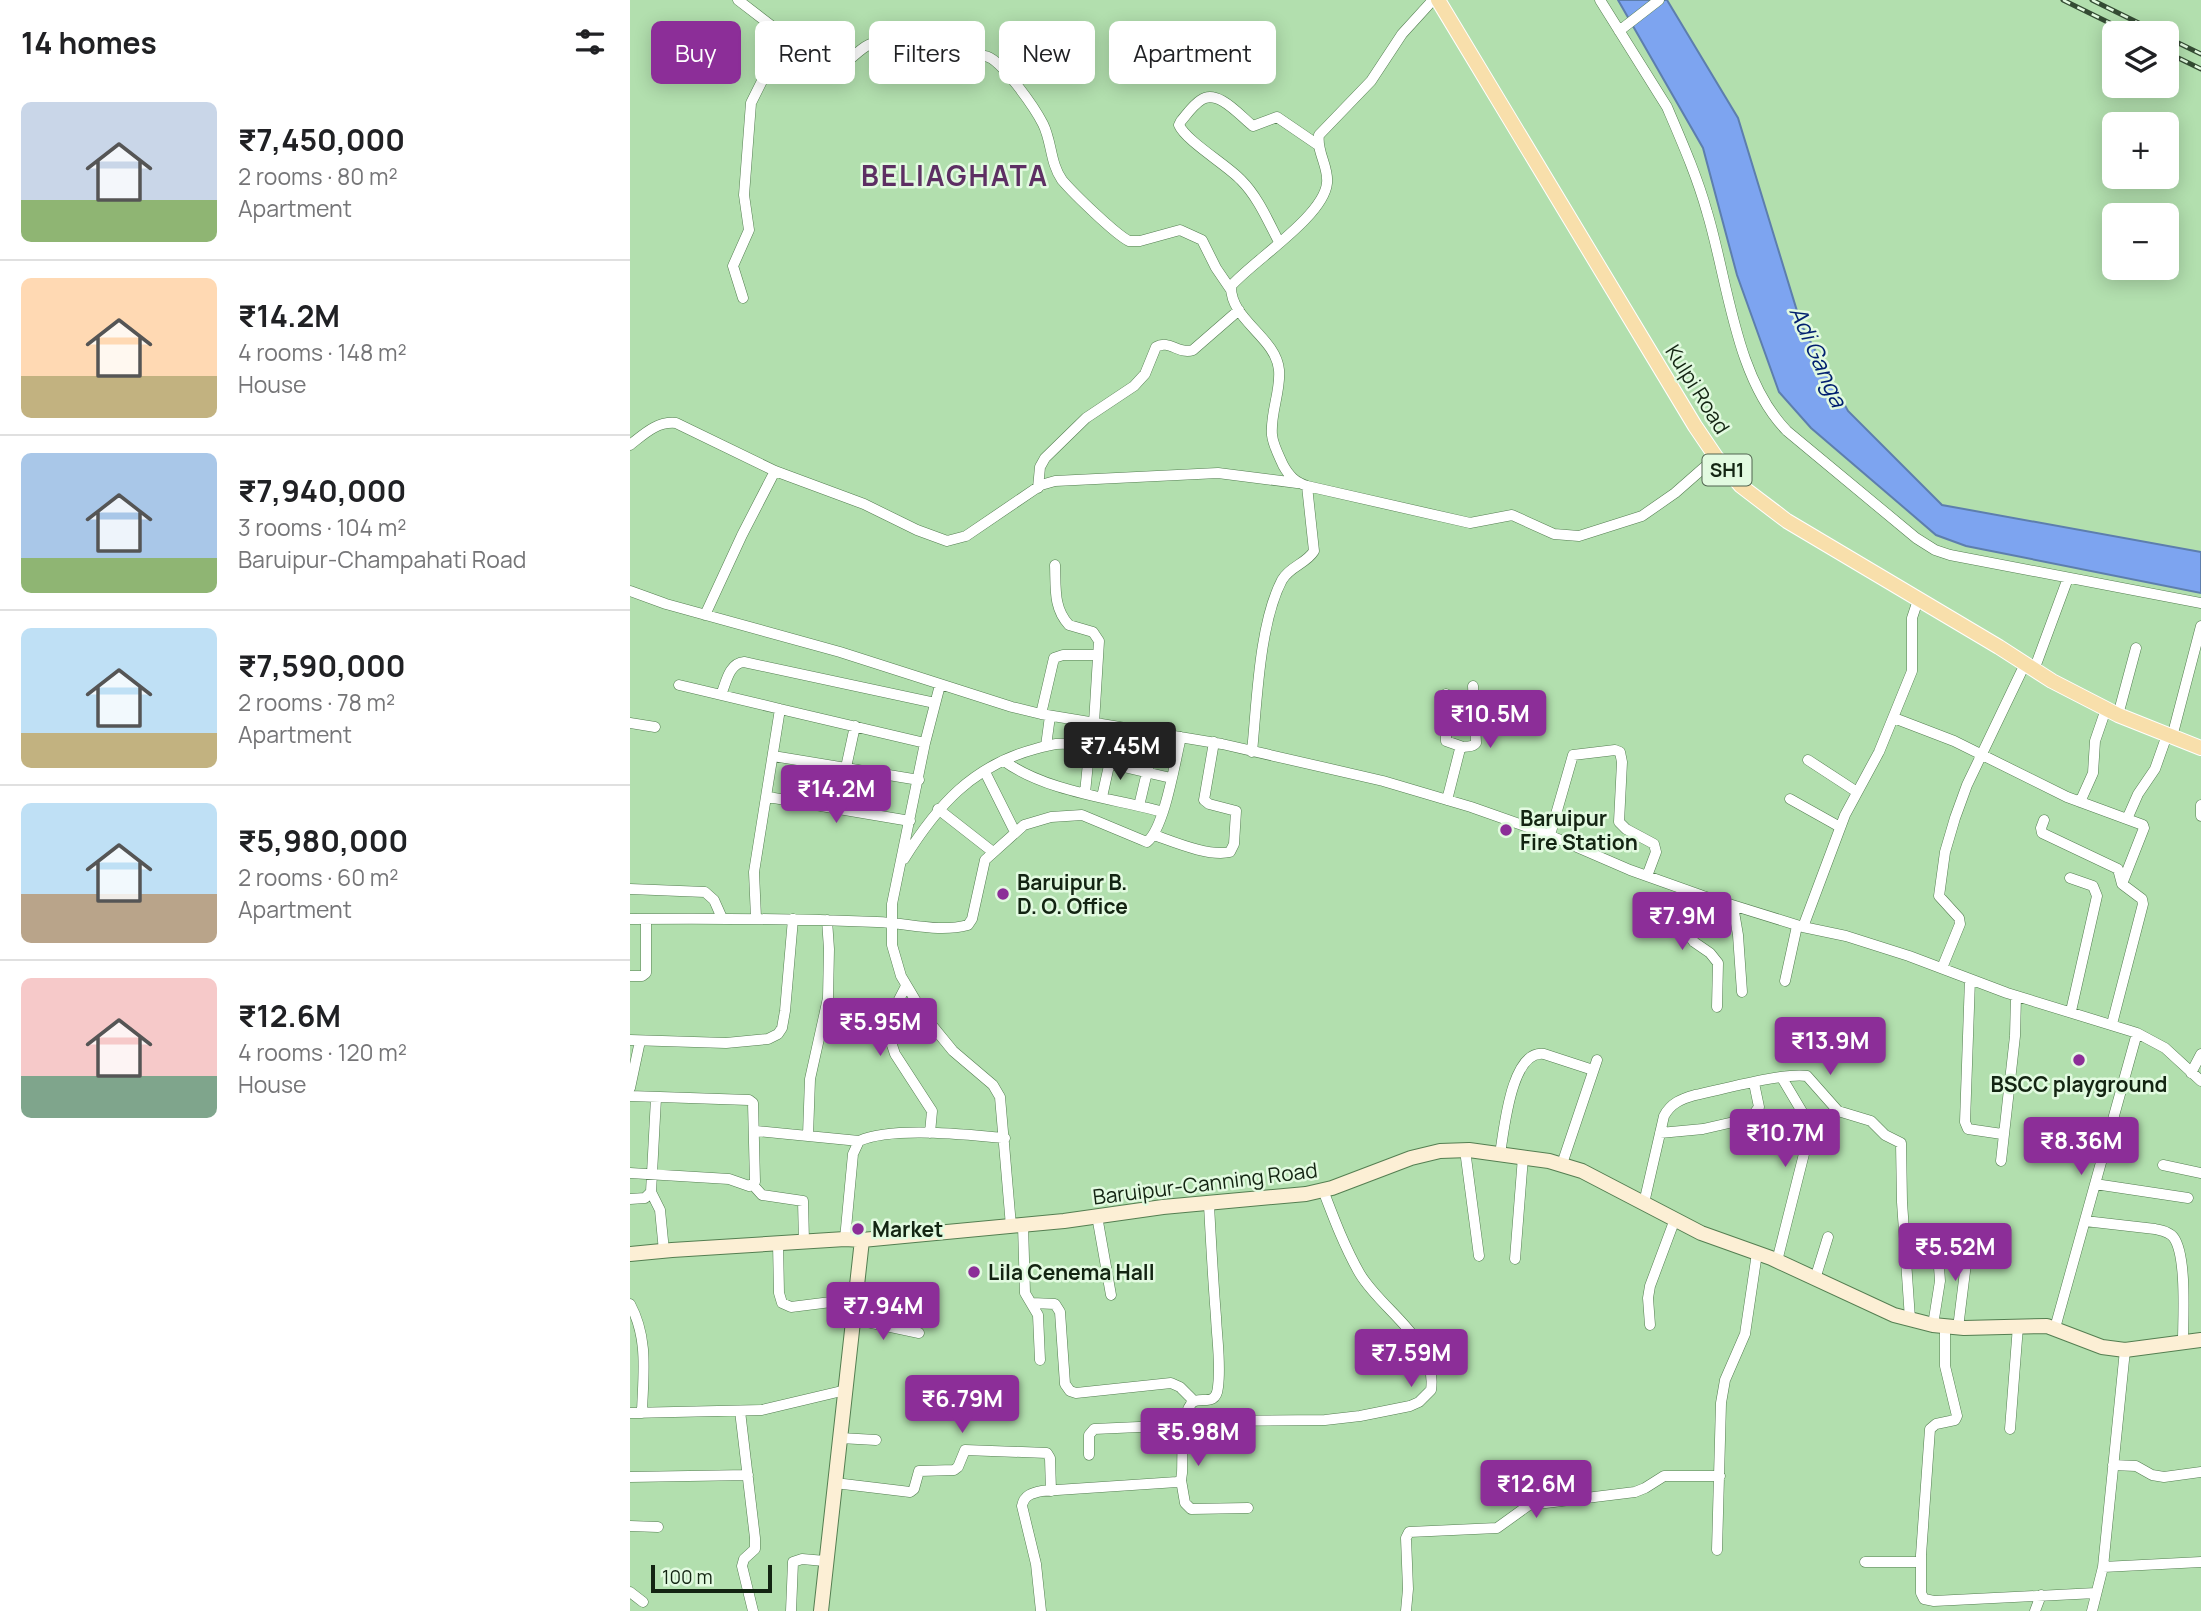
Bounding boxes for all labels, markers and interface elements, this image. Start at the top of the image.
chip: Buy [651,21,741,84]
chip: Rent [755,21,855,84]
chip: Filters [869,21,985,84]
chip: New [999,21,1095,84]
chip: Apartment [1109,21,1276,84]
map controls [2102,21,2179,280]
button: layers [2102,21,2179,98]
text: 14 homes [21,22,157,63]
icon: filters [571,23,609,61]
button: + [2102,112,2179,189]
text: ₹7,450,000 [238,119,405,160]
icon: home [77,130,161,214]
district label: BELIAGHATA [861,156,1049,194]
text: 2 rooms · 80 m² [238,160,398,192]
text: Apartment [238,192,352,224]
button: − [2102,203,2179,280]
text: ₹14.2M [238,295,340,336]
water label: Adi Ganga [1783,301,1856,413]
icon: home [77,306,161,390]
text: 4 rooms · 148 m² [238,336,407,368]
street label: Kulpi Road [1660,339,1736,439]
text: House [238,368,307,400]
road number: SH1 [1702,454,1752,485]
text: ₹7,940,000 [238,470,406,511]
icon: home [77,481,161,565]
text: 3 rooms · 104 m² [238,511,406,543]
text: Baruipur-Champahati Road [238,543,526,575]
text: ₹7,590,000 [238,645,405,686]
icon: home [77,656,161,740]
text: 2 rooms · 78 m² [238,686,395,718]
pin: ₹10.5M [1433,690,1547,750]
text: ₹10.5M [1450,697,1530,729]
text: Apartment [238,718,352,750]
pin: ₹7.45M [1063,722,1177,782]
text: ₹7.45M [1080,729,1160,761]
pin: ₹14.2M [779,766,893,825]
text: ₹14.2M [797,772,875,804]
place label: Baruipur Fire Station [1520,804,1638,856]
text: ₹5,980,000 [238,820,408,861]
marker: Baruipur Fire Station [1498,822,1514,838]
icon: home [77,831,161,915]
text: 2 rooms · 60 m² [238,861,399,893]
place label: Baruipur B. D. O. Office [1017,868,1128,920]
marker: Baruipur B. D. O. Office [995,886,1011,902]
pin: ₹7.9M [1633,892,1731,952]
text: Apartment [238,893,352,925]
text: ₹7.9M [1648,899,1716,931]
text: ₹12.6M [238,995,341,1036]
pin: ₹5.95M [823,998,937,1058]
text: ₹5.95M [839,1005,921,1037]
icon: home [77,1006,161,1090]
pin: ₹13.9M [1773,1018,1887,1077]
text: ₹13.9M [1791,1024,1869,1056]
text: 4 rooms · 120 m² [238,1036,407,1068]
marker: BSCC playground [2071,1052,2087,1068]
text: House [238,1068,307,1100]
place label: BSCC playground [1990,1070,2168,1098]
pin: ₹10.7M [1728,1110,1842,1169]
text: ₹10.7M [1746,1116,1824,1148]
pin: ₹8.36M [2024,1118,2138,1177]
text: ₹8.36M [2040,1124,2122,1156]
street label: Baruipur-Canning Road [1091,1155,1319,1211]
place label: Market [872,1215,943,1243]
marker: Market [850,1221,866,1237]
pin: ₹5.52M [1898,1224,2012,1283]
text: ₹5.52M [1915,1230,1995,1262]
place label: Lila Cenema Hall [988,1258,1155,1286]
marker: Lila Cenema Hall [966,1264,982,1280]
pin: ₹7.94M [826,1282,940,1342]
text: ₹7.94M [842,1289,924,1321]
pin: ₹7.59M [1354,1330,1468,1389]
text: ₹7.59M [1371,1336,1451,1368]
pin: ₹6.79M [905,1376,1019,1435]
text: ₹6.79M [921,1382,1003,1414]
pin: ₹5.98M [1141,1408,1255,1468]
text: ₹5.98M [1157,1415,1239,1447]
pin: ₹12.6M [1479,1460,1593,1520]
text: ₹12.6M [1497,1467,1575,1499]
scale bar [651,1562,772,1594]
text: 100 m [662,1564,713,1590]

